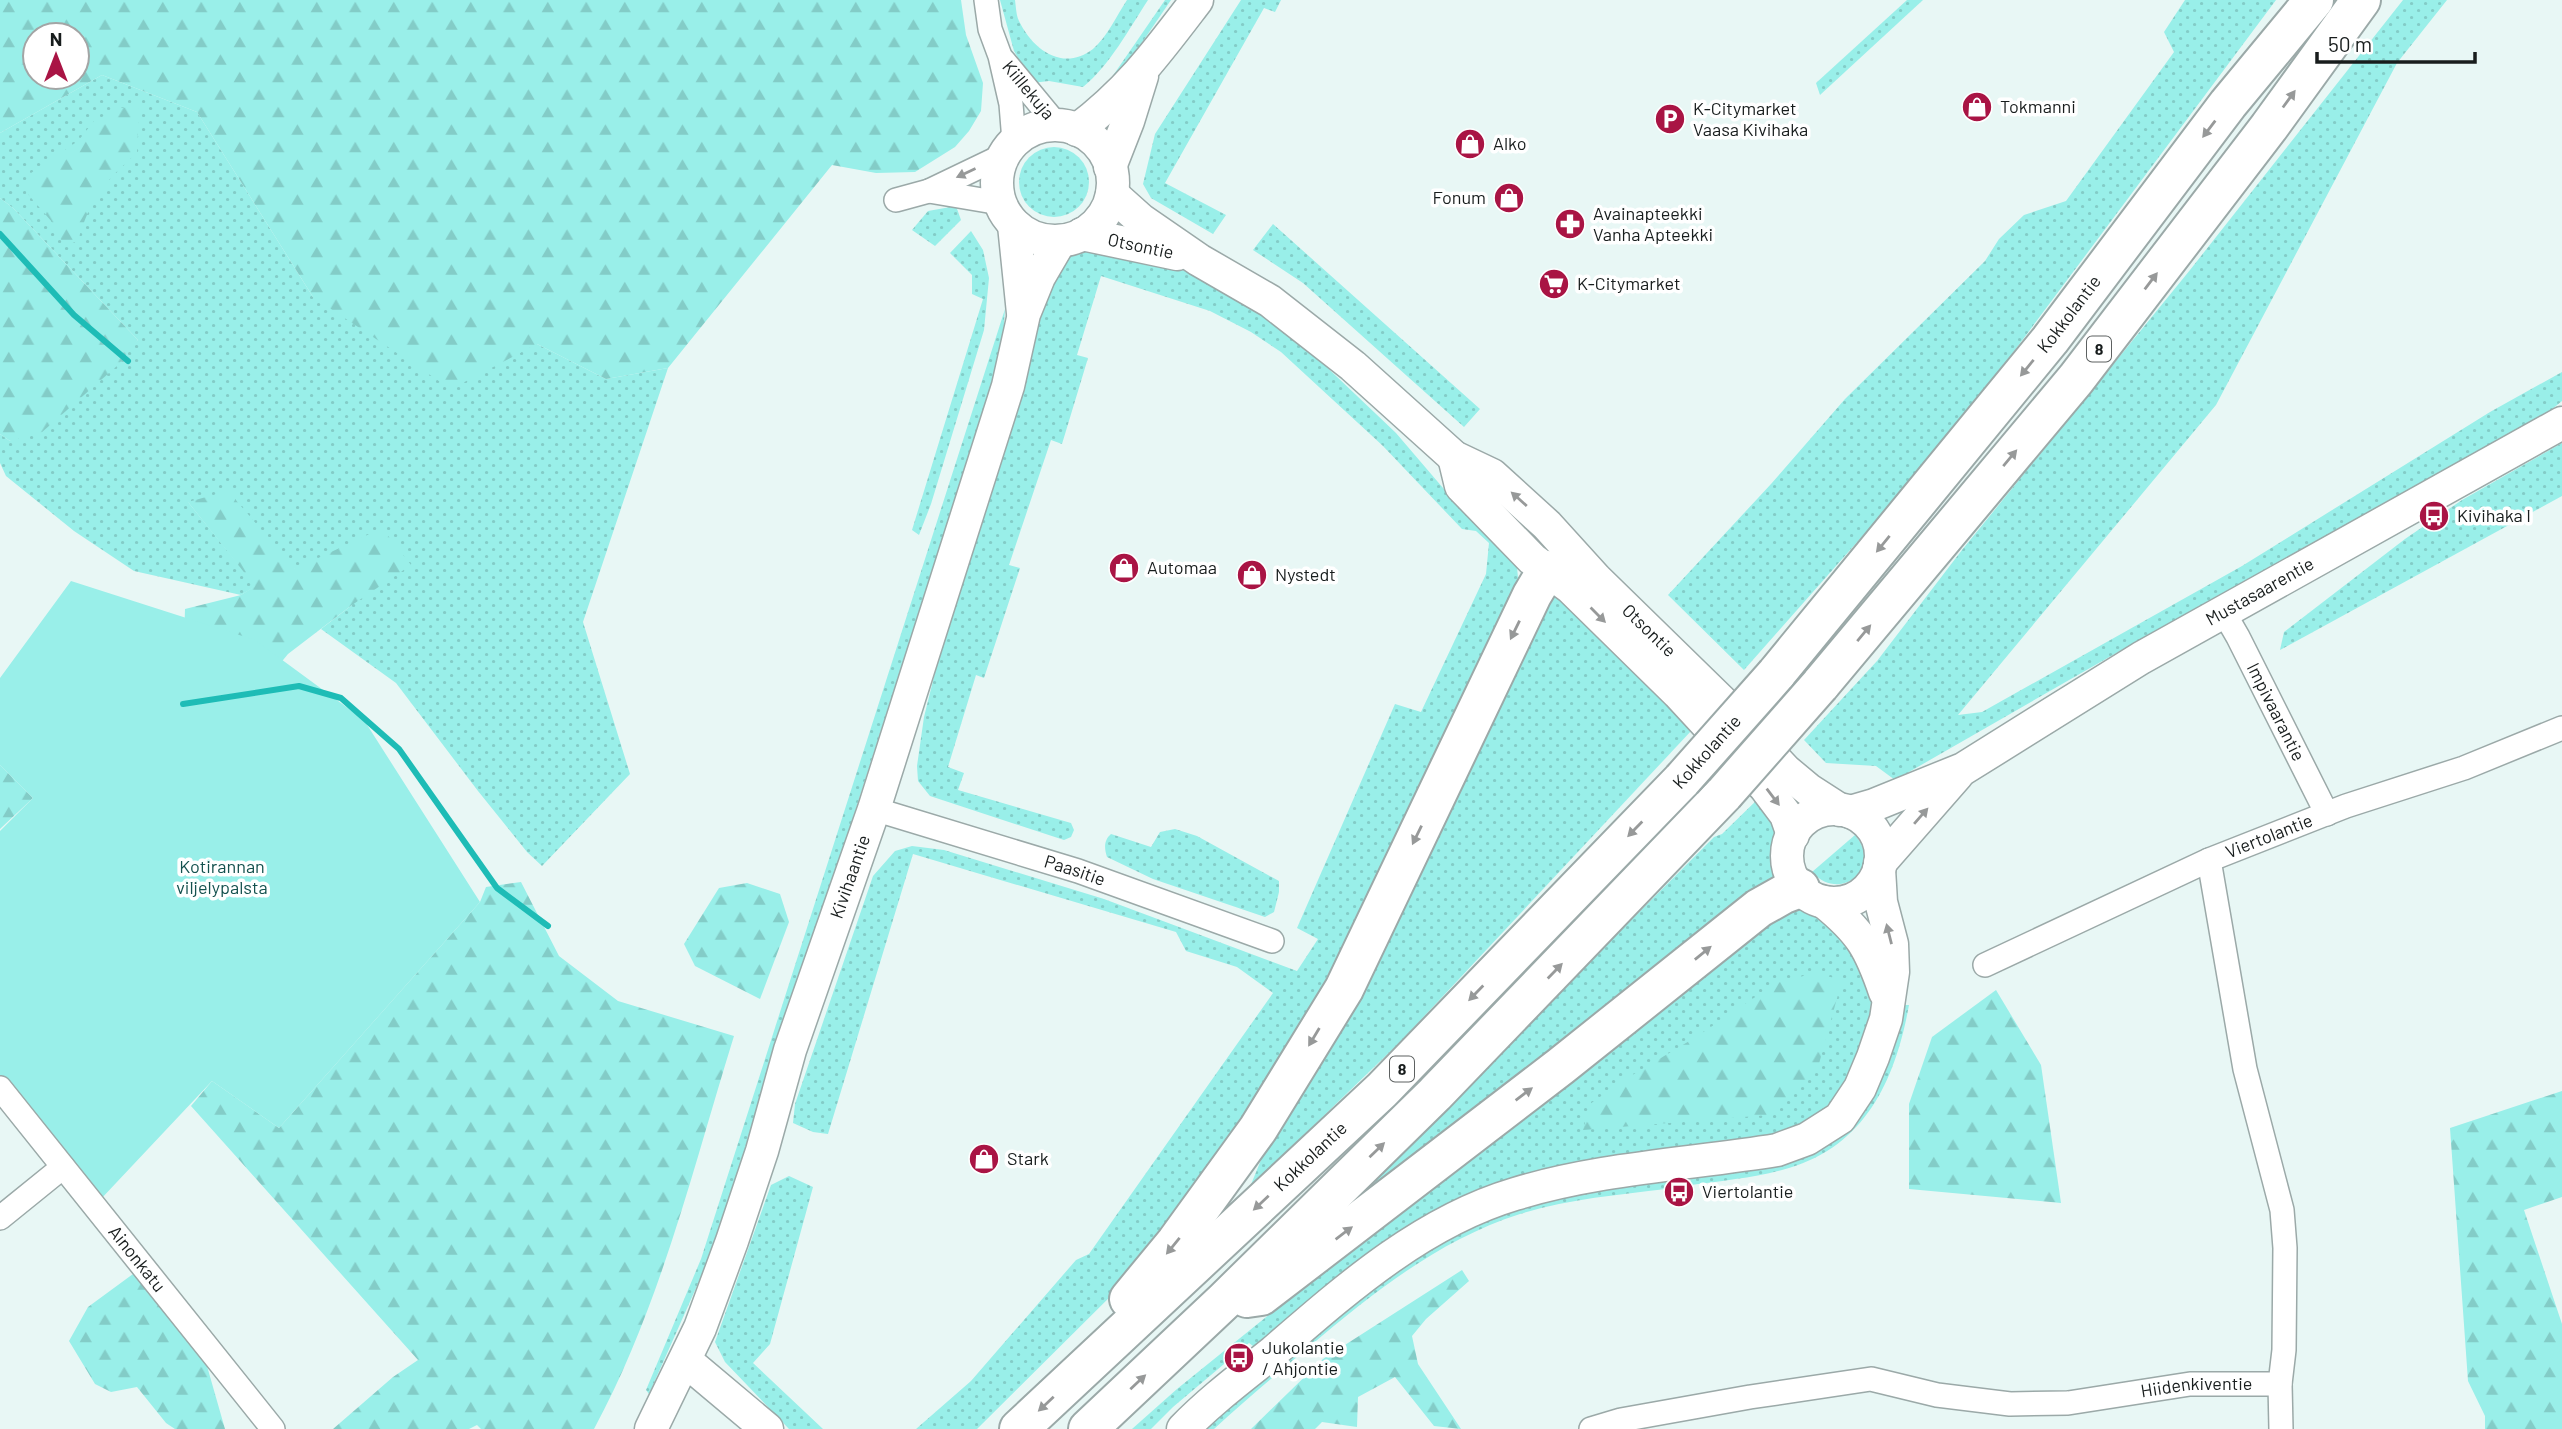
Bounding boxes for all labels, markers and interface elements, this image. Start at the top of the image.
north arrow [21,21,91,91]
scale bar [2317,21,2474,65]
text: N [50,27,62,50]
text: 50 m [2328,31,2372,56]
street label: Kiillekuja [998,56,1060,124]
shop icon: Tokmanni [1960,90,1994,124]
one-way arrow [2282,90,2296,108]
place label: Tokmanni [2000,95,2076,117]
place label: K-Citymarket Vaasa Kivihaka [1693,97,1808,140]
parking icon: K-Citymarket Vaasa Kivihaka [1653,102,1687,136]
one-way arrow [2201,119,2216,137]
shop icon: Alko [1453,127,1487,161]
place label: Alko [1493,132,1527,154]
one-way arrow [956,167,976,179]
shop icon: Fonum [1492,181,1526,215]
place label: Fonum [1432,186,1486,208]
place label: Avainapteekki Vanha Apteekki [1593,202,1713,245]
pharmacy icon: Avainapteekki Vanha Apteekki [1553,207,1587,241]
street label: Otsontie [1106,228,1176,263]
supermarket icon: K-Citymarket [1537,267,1571,301]
street label: Kokkolantie [2032,271,2105,357]
place label: K-Citymarket [1577,272,1681,294]
one-way arrow [2144,272,2159,290]
road number: 8 [2087,336,2111,362]
one-way arrow [2019,359,2034,377]
one-way arrow [2002,450,2017,467]
one-way arrow [1510,492,1527,508]
bus stop icon: Kivihaka I [2417,499,2451,533]
place label: Kivihaka I [2457,504,2531,526]
one-way arrow [1875,535,1890,553]
shop icon: Automaa [1107,551,1141,585]
street label: Mustasaarentie [2201,552,2317,630]
place label: Automaa [1147,556,1217,578]
shop icon: Nystedt [1235,558,1269,592]
place label: Nystedt [1275,563,1336,585]
street label: Otsontie [1618,599,1681,661]
one-way arrow [1590,606,1607,623]
one-way arrow [1509,620,1521,640]
one-way arrow [1856,624,1872,642]
street label: Impivaarantie [2243,659,2310,764]
street label: Kokkolantie [1667,710,1745,793]
one-way arrow [1765,787,1780,805]
one-way arrow [1913,807,1928,824]
street label: Viertolantie [2222,808,2315,862]
one-way arrow [1626,821,1643,838]
one-way arrow [1412,825,1423,845]
street label: Kivihaantie [825,832,874,921]
street label: Paasitie [1042,849,1109,890]
park label: Kotirannan viljelypalsta [176,855,268,898]
one-way arrow [1883,923,1894,945]
one-way arrow [1693,946,1711,961]
one-way arrow [1546,963,1562,980]
one-way arrow [1468,984,1485,1001]
one-way arrow [1308,1028,1321,1047]
road number: 8 [1390,1056,1414,1082]
one-way arrow [1515,1087,1533,1102]
street label: Kokkolantie [1269,1117,1351,1195]
shop icon: Stark [967,1142,1001,1176]
one-way arrow [1369,1142,1386,1159]
place label: Stark [1007,1147,1049,1169]
bus stop icon: Viertolantie [1662,1175,1696,1209]
place label: Viertolantie [1702,1180,1793,1202]
one-way arrow [1252,1195,1270,1211]
street label: Ainonkatu [104,1221,171,1296]
one-way arrow [1334,1225,1352,1240]
one-way arrow [1166,1237,1181,1254]
place label: Jukolantie / Ahjontie [1262,1336,1344,1379]
bus stop icon: Jukolantie / Ahjontie [1222,1341,1256,1375]
street label: Hiidenkiventie [2139,1372,2252,1402]
one-way arrow [1129,1374,1146,1391]
one-way arrow [1037,1396,1055,1412]

